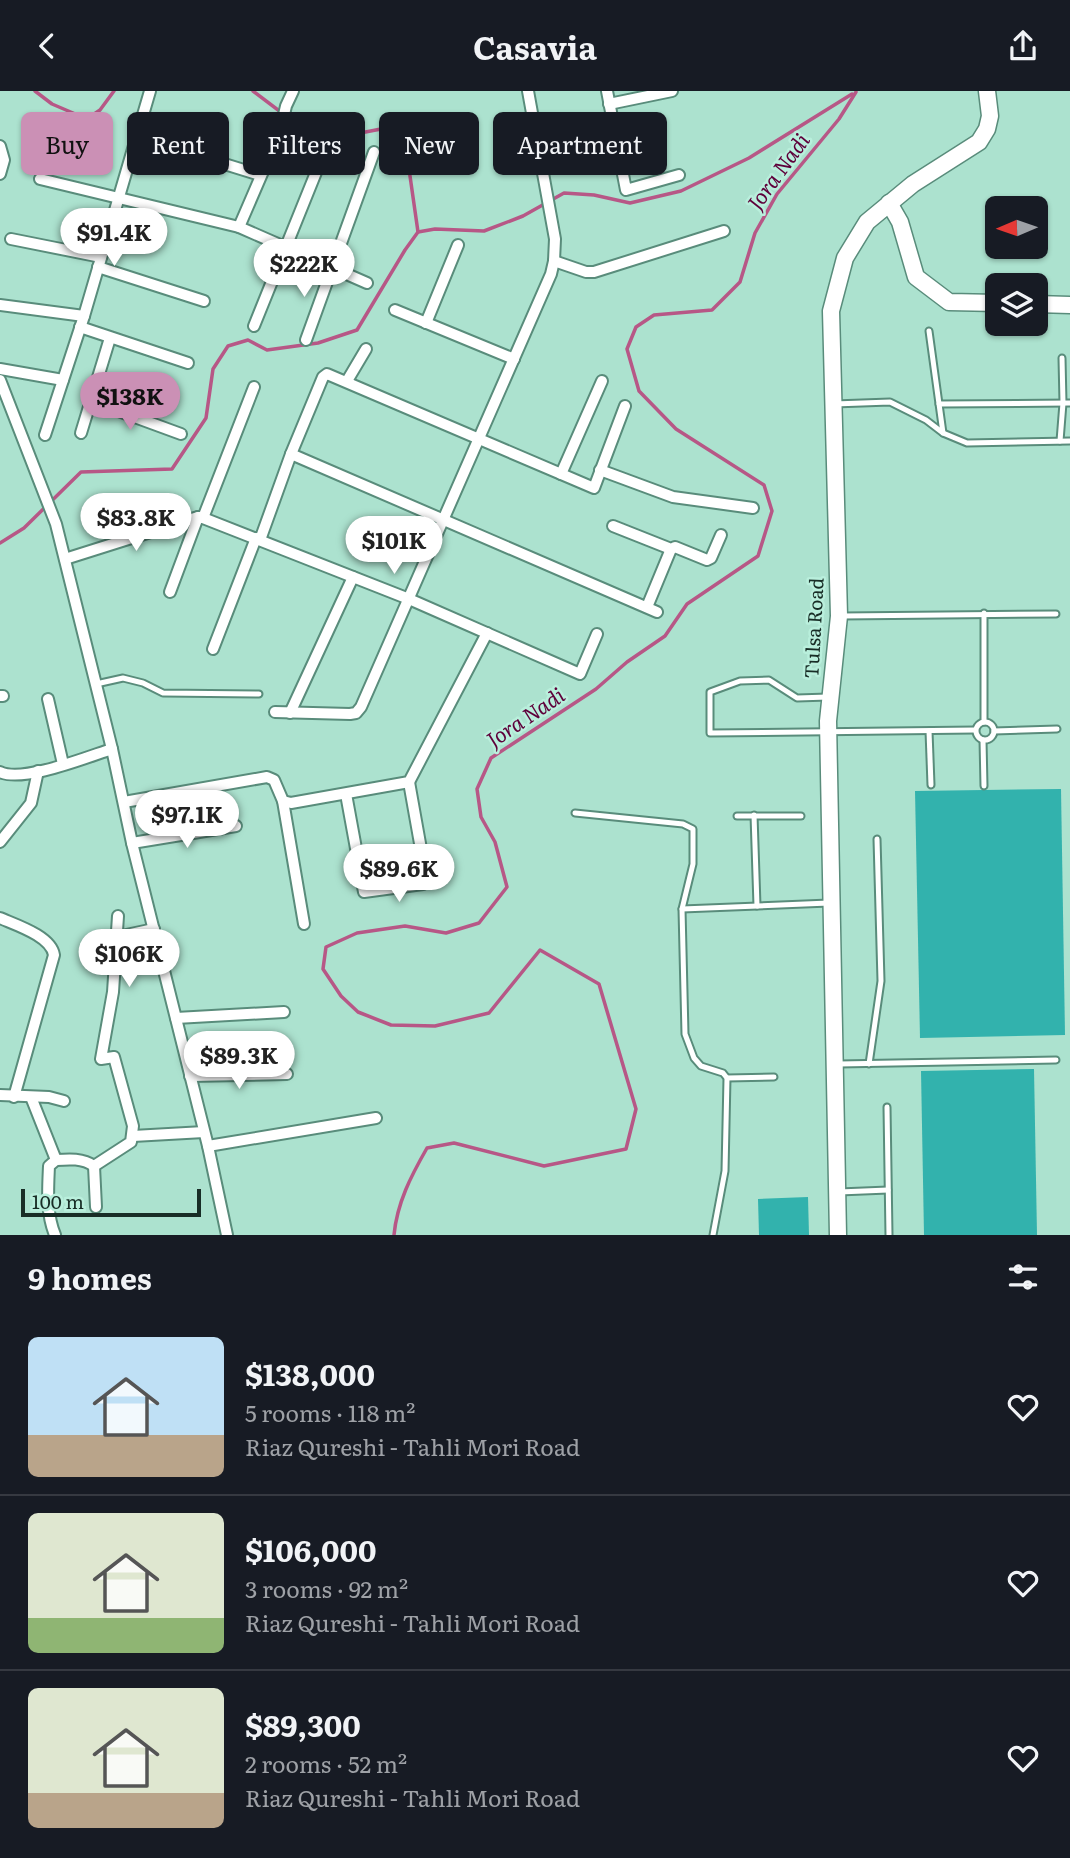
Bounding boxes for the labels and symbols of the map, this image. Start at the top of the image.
water label: Jora Nadi [738,125,816,215]
north arrow [985,196,1048,259]
pin: $91.4K [57,209,171,268]
pin: $222K [255,239,353,299]
pin: $138K [81,373,179,432]
pin: $83.8K [79,493,193,553]
pin: $101K [345,517,443,576]
street label: Tulsa Road [796,577,830,679]
water label: Jora Nadi [479,678,571,753]
pin: $97.1K [130,791,244,850]
pin: $89.6K [342,845,456,904]
pin: $106K [80,929,178,989]
pin: $89.3K [182,1031,296,1091]
scale bar [21,1186,201,1218]

